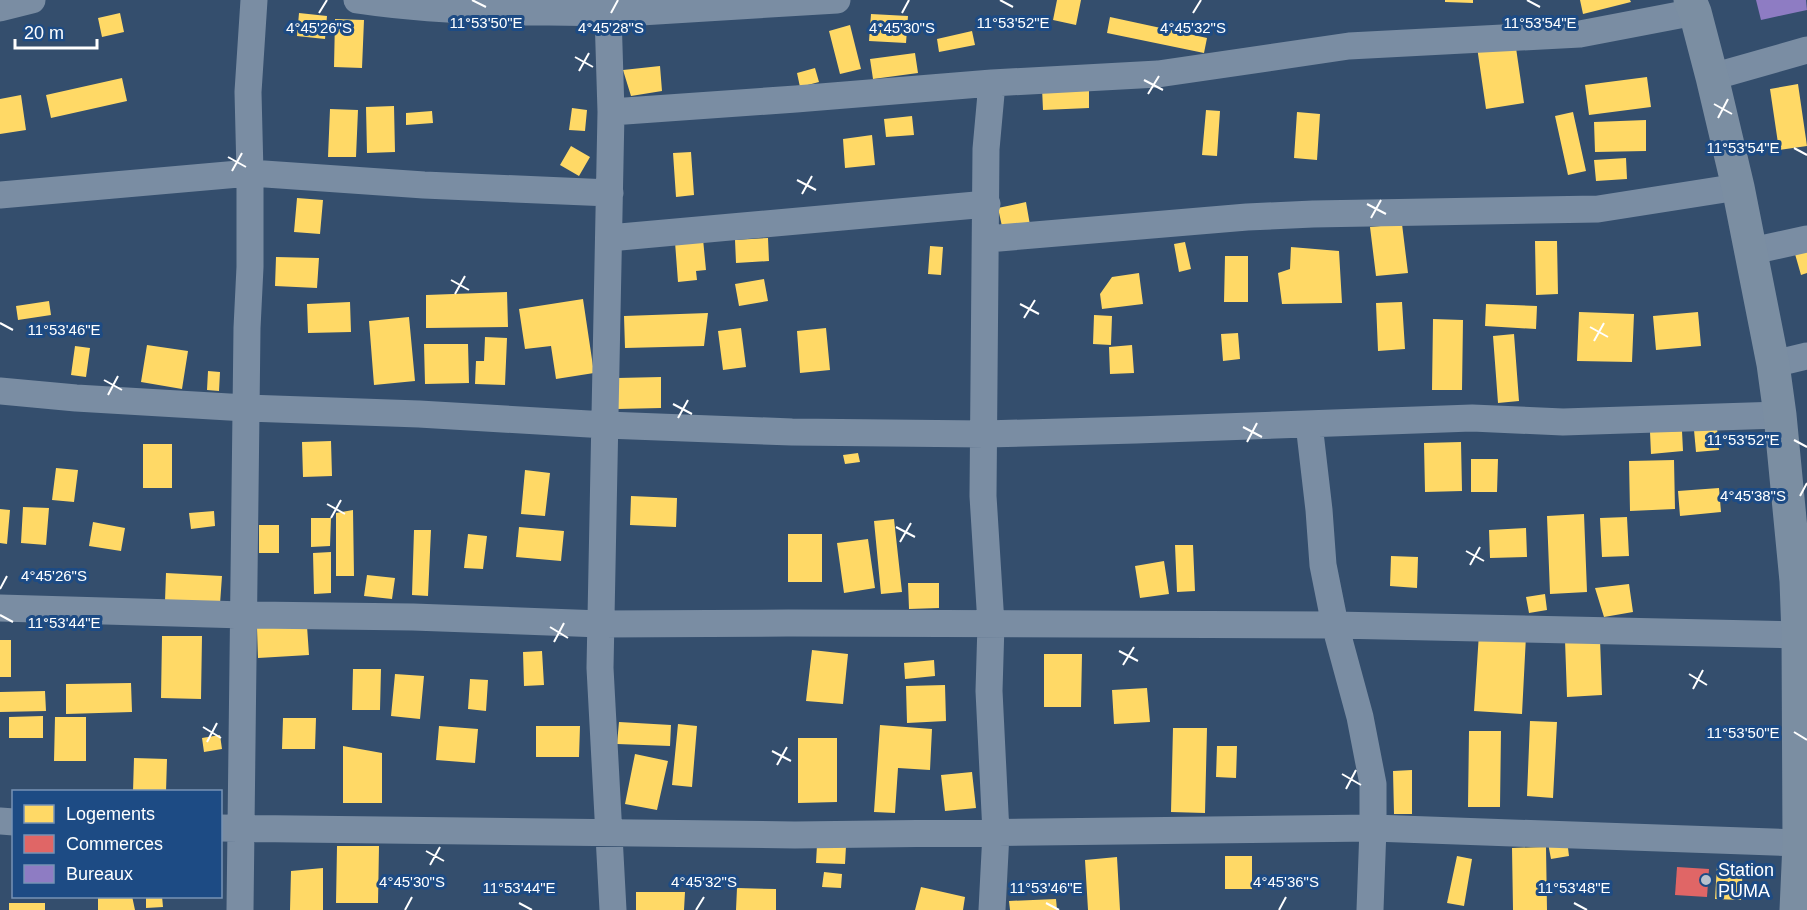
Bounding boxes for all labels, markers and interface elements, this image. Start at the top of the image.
scale bar [15,12,98,50]
text: 11°53'50"E [449,14,523,31]
text: 11°53'52"E [976,14,1050,31]
text: 11°53'54"E [1503,14,1577,31]
text: 4°45'26"S [286,19,352,36]
text: 4°45'28"S [578,19,644,36]
text: 4°45'30"S [869,19,935,36]
text: 4°45'32"S [1160,19,1226,36]
text: 20 m [24,23,64,43]
text: 11°53'54"E [1706,139,1780,156]
text: 11°53'46"E [27,321,101,338]
text: 11°53'52"E [1706,431,1780,448]
text: 4°45'38"S [1720,487,1786,504]
text: 4°45'26"S [21,567,87,584]
text: 11°53'44"E [27,614,101,631]
text: 11°53'50"E [1706,724,1780,741]
legend [12,790,222,898]
text: Logements [66,804,155,824]
text: Commerces [66,834,163,854]
place label: Station PUMA [1718,860,1774,901]
text: Bureaux [66,864,133,884]
text: 4°45'30"S [379,873,445,890]
text: 4°45'32"S [671,873,737,890]
text: 4°45'36"S [1253,873,1319,890]
marker: Station PUMA [1699,873,1713,887]
text: 11°53'44"E [482,879,556,896]
text: 11°53'46"E [1009,879,1083,896]
text: 11°53'48"E [1537,879,1611,896]

